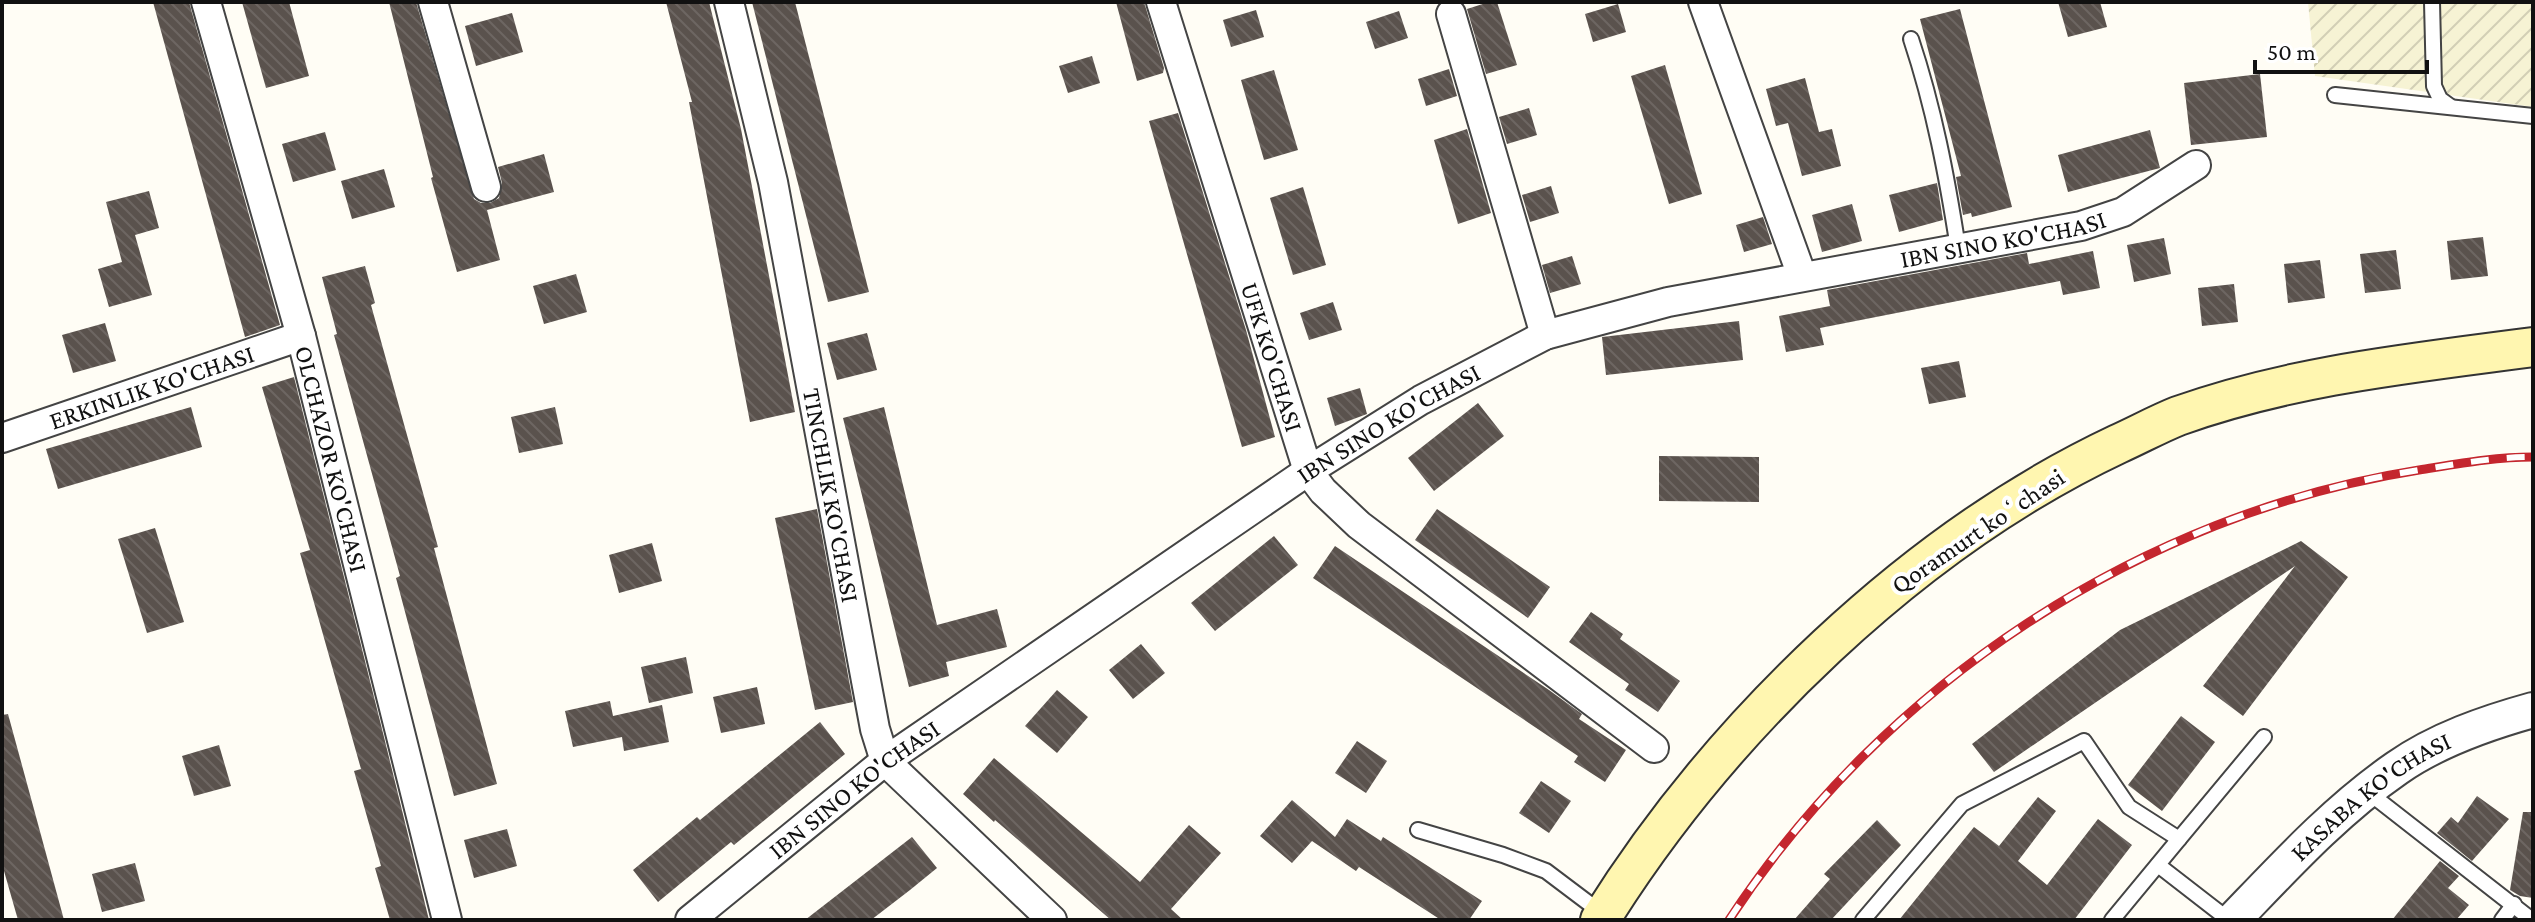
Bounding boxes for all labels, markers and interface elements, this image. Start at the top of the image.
scale bar [2255,24,2427,74]
text: 50 m [2267,38,2316,65]
street label: IBN SINO KO'CHASI [1898,204,2109,273]
street label: UFK KO'CHASI [1235,279,1309,435]
street label: ERKINLIK KO'CHASI [45,339,258,435]
street label: OLCHAZOR KO'CHASI [289,343,374,575]
street label: IBN SINO KO'CHASI [1291,357,1485,489]
street label: TINCHLIK KO'CHASI [797,386,866,605]
street label: Qoramurt koʻchasi [1886,462,2070,600]
street label: IBN SINO KO'CHASI [763,714,945,864]
street label: KASABA KO'CHASI [2284,726,2455,867]

